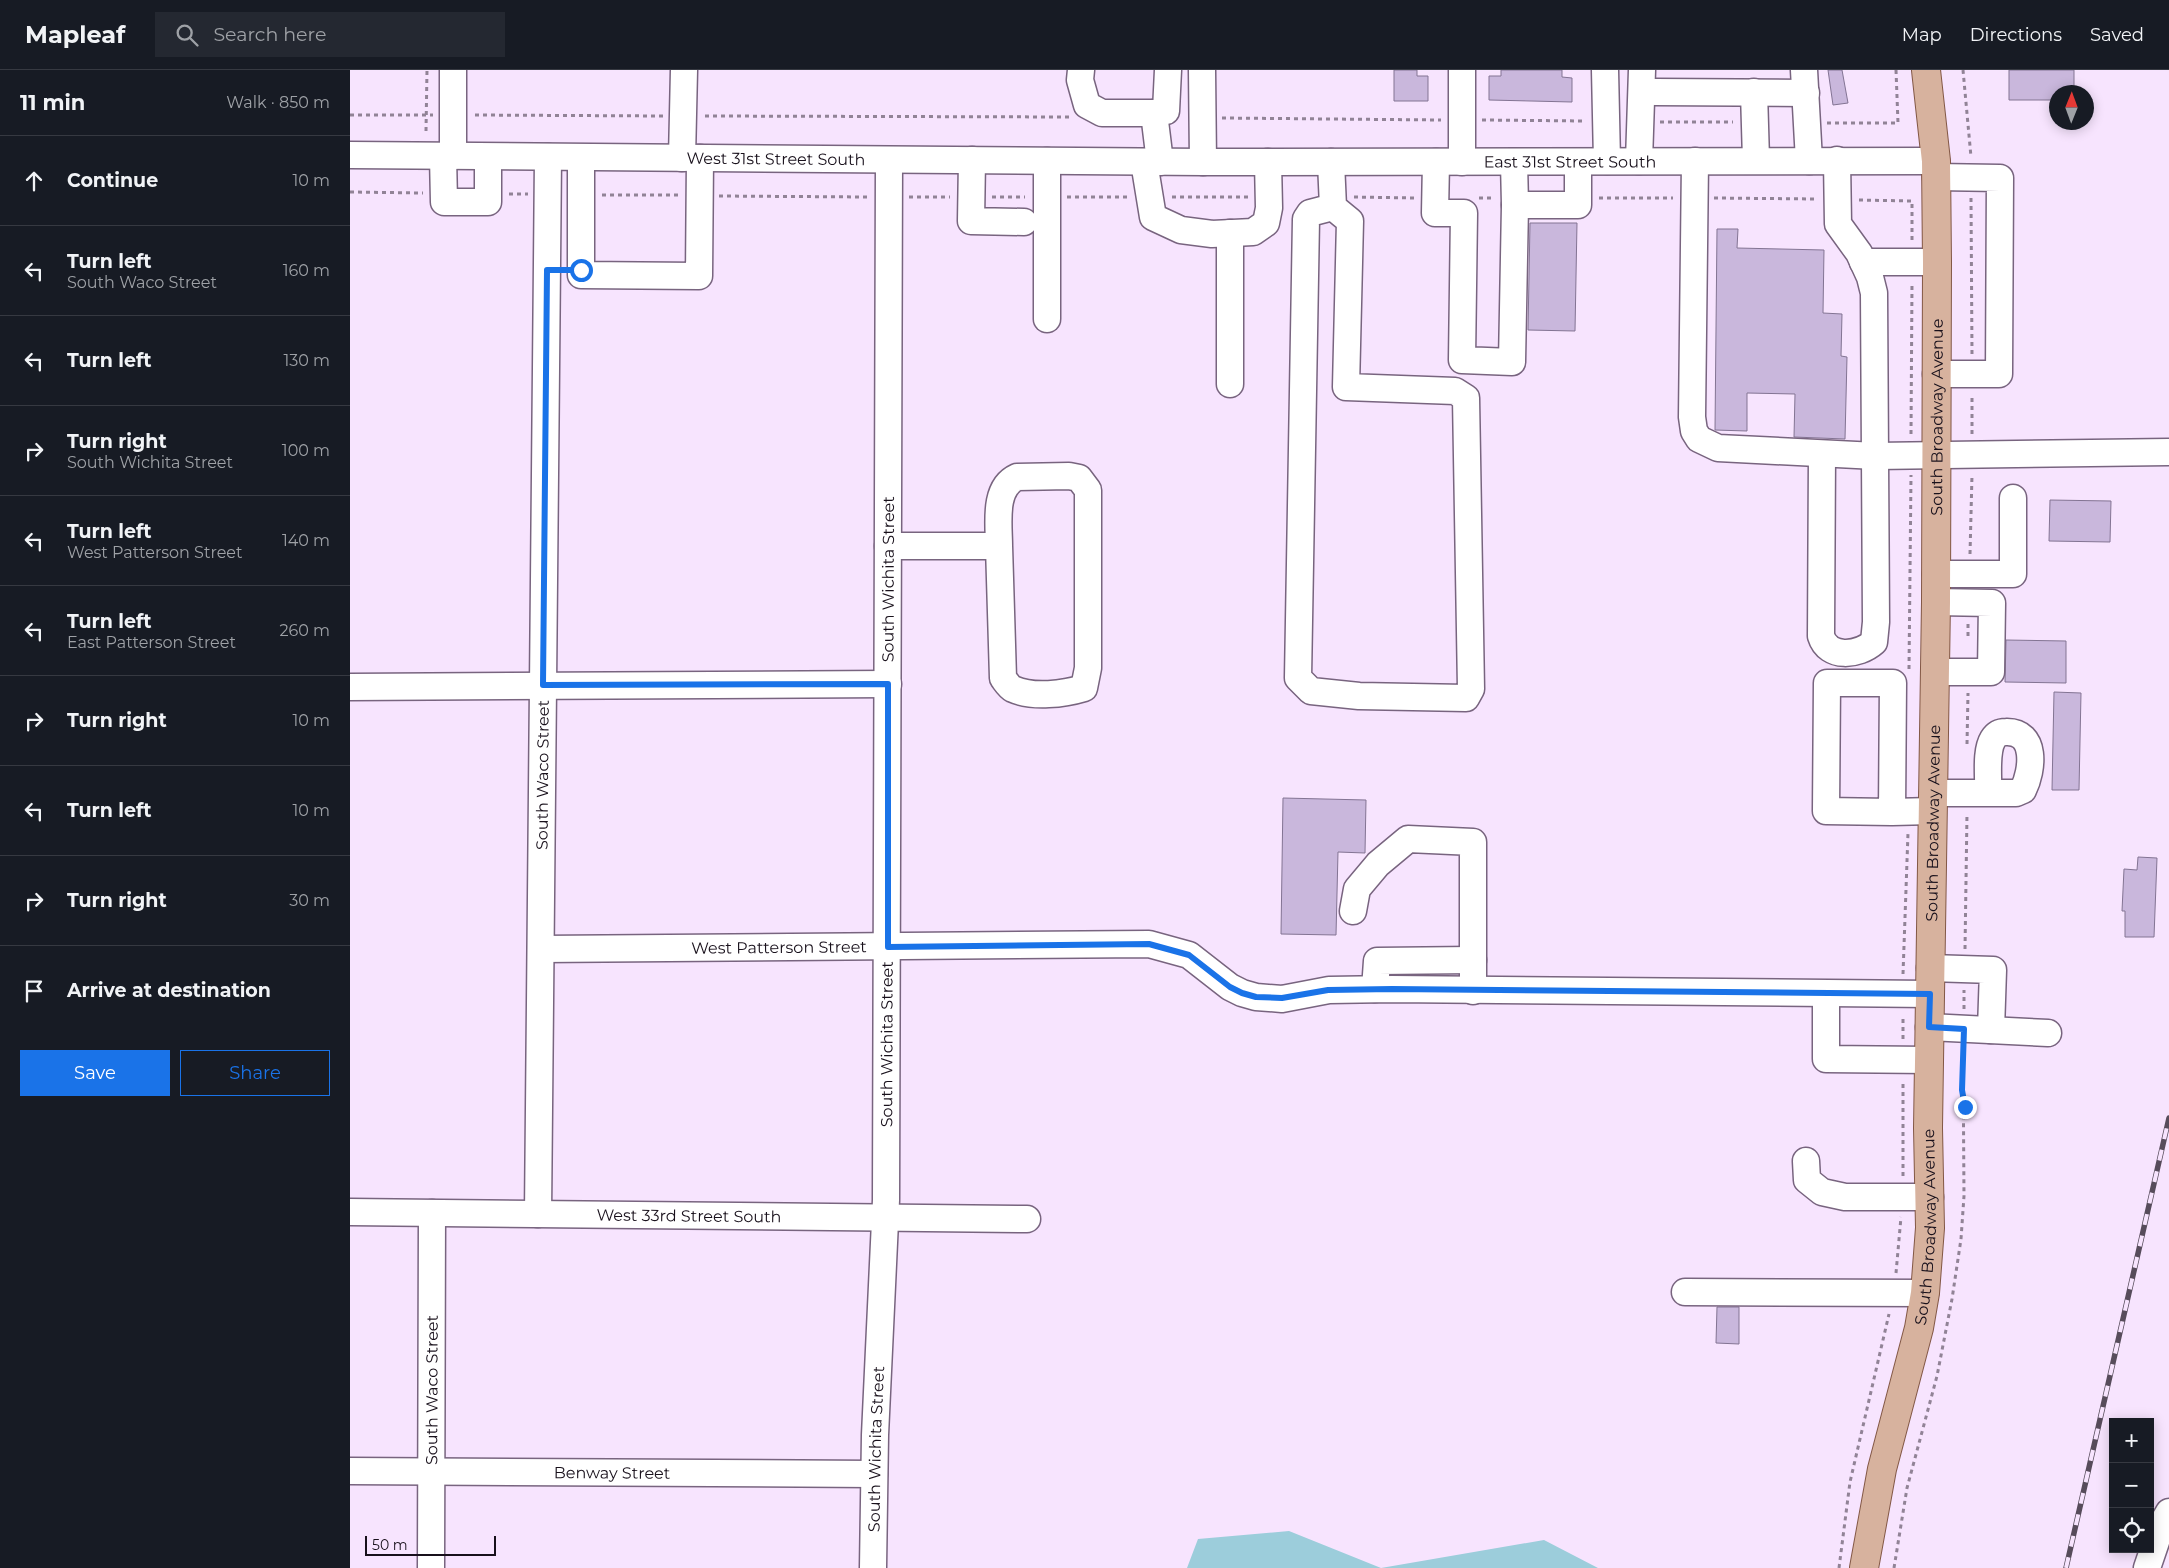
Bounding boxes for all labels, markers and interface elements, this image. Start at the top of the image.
search box [155,12,505,57]
text: Mapleaf [25,20,125,49]
icon: search [173,21,201,49]
text: Search here [213,23,326,46]
text: Map [1902,24,1942,46]
text: Directions [1970,24,2062,46]
text: Saved [2090,24,2144,46]
north arrow [2049,85,2094,130]
text: 11 min [20,90,85,115]
text: Walk · 850 m [226,93,330,112]
street label: West 31st Street South [686,149,866,169]
street label: East 31st Street South [1484,152,1656,172]
icon: ahead [20,167,48,195]
text: Continue [67,169,158,192]
text: 10 m [292,171,330,190]
text: Turn left [67,250,152,273]
icon: left [20,257,48,285]
route start [570,259,593,282]
text: 160 m [283,261,330,280]
text: South Waco Street [67,273,217,292]
street label: South Broadway Avenue [1927,319,1947,516]
icon: left [20,347,48,375]
text: Turn left [67,349,152,372]
text: 130 m [283,351,330,370]
text: Turn right [67,430,167,453]
icon: right [20,437,48,465]
text: 100 m [282,441,330,460]
text: South Wichita Street [67,453,233,472]
street label: South Wichita Street [879,496,898,662]
text: Turn left [67,520,152,543]
icon: left [20,527,48,555]
text: 140 m [282,531,330,550]
text: West Patterson Street [67,543,242,562]
text: Turn left [67,610,152,633]
icon: left [20,617,48,645]
text: 260 m [279,621,330,640]
text: East Patterson Street [67,633,236,652]
street label: South Waco Street [532,699,553,850]
icon: right [20,707,48,735]
text: Turn right [67,709,167,732]
text: 10 m [292,711,330,730]
street label: South Broadway Avenue [1922,725,1944,922]
icon: left [20,797,48,825]
text: Turn left [67,799,152,822]
text: 10 m [292,801,330,820]
icon: right [20,887,48,915]
text: Turn right [67,889,167,912]
text: 30 m [289,891,330,910]
street label: West Patterson Street [691,937,867,958]
street label: South Wichita Street [877,961,897,1127]
icon: arrive [20,977,48,1005]
text: Arrive at destination [67,979,271,1002]
button: Save [20,1050,170,1096]
button: Share [180,1050,330,1096]
route end [1954,1096,1977,1119]
street label: South Broadway Avenue [1911,1128,1940,1327]
street label: West 33rd Street South [596,1206,782,1226]
street label: South Waco Street [422,1314,442,1465]
street label: South Wichita Street [865,1365,888,1532]
map controls [2109,1418,2154,1553]
button: + [2109,1418,2154,1463]
street label: Benway Street [554,1463,671,1483]
button: − [2109,1463,2154,1508]
button: locate [2109,1508,2154,1553]
scale bar [365,1533,496,1556]
text: 50 m [372,1536,408,1554]

